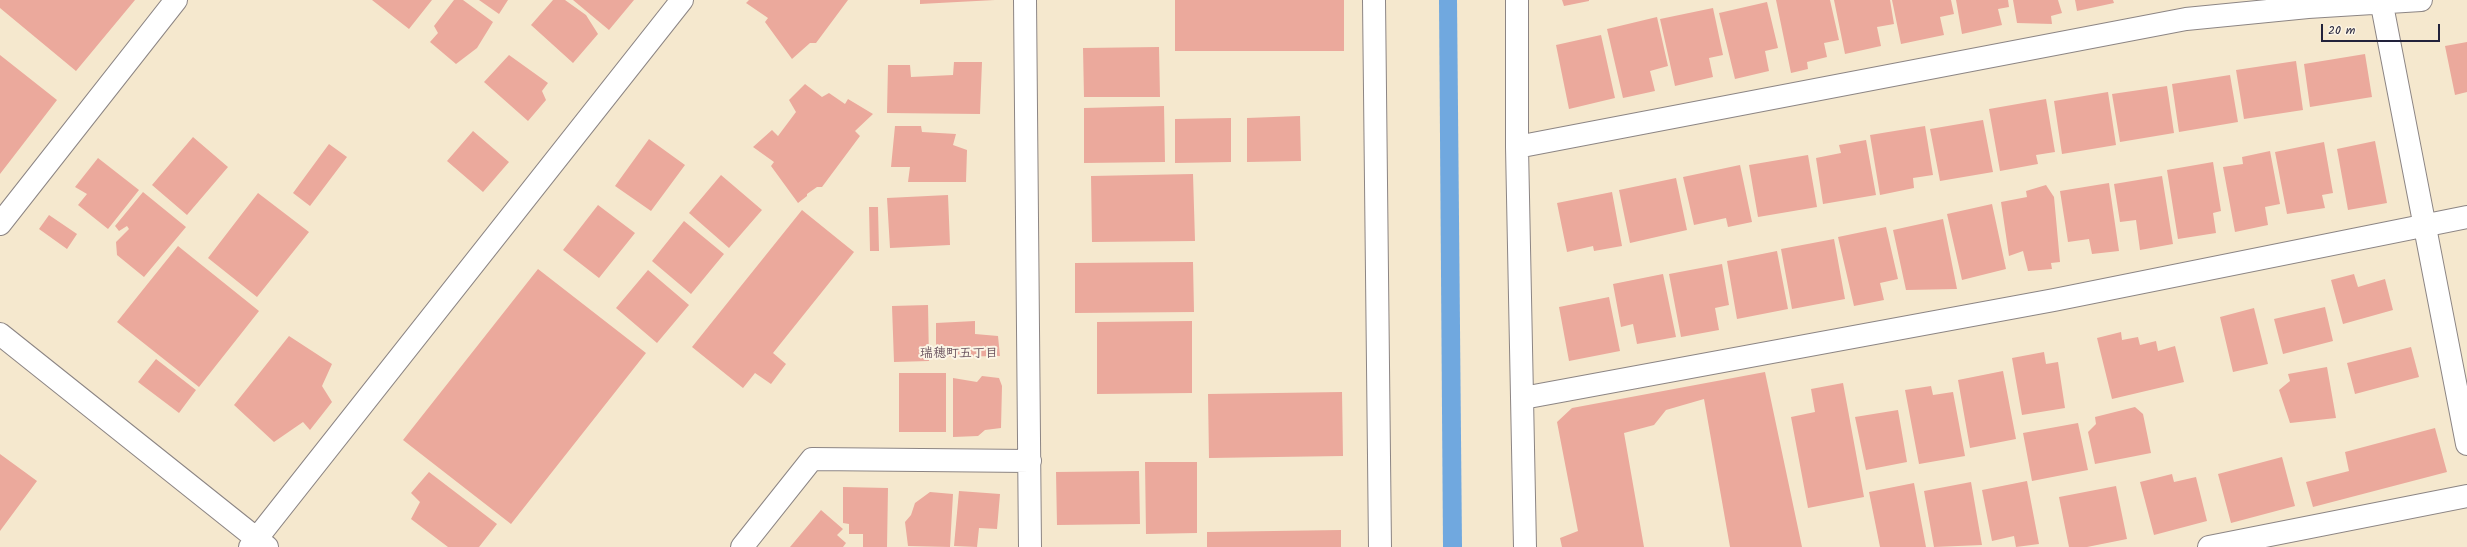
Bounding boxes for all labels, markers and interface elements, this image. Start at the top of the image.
scale bar [2323,16,2442,42]
text: 20 m [2328,21,2355,40]
district label: 瑞穂町五丁目 [920,347,998,363]

